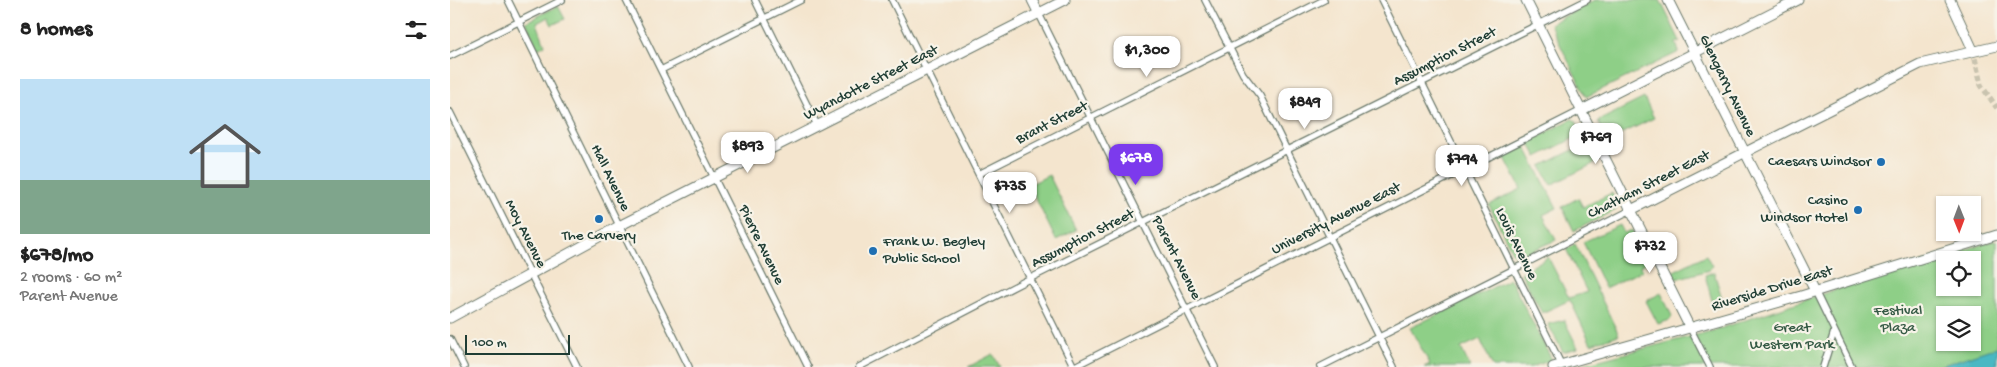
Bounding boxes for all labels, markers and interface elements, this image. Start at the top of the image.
icon: filters [402,16,430,44]
text: 8 homes [20,18,92,43]
street label: Assumption Street [1391,23,1501,91]
street label: Glengarry Avenue [1695,32,1760,140]
pin: $1,300 [1106,36,1188,78]
street label: Wyandotte Street East [801,40,943,125]
text: $1,300 [1124,42,1170,61]
pin: $849 [1275,88,1335,130]
text: $849 [1289,94,1321,113]
street label: Brant Street [1012,96,1093,149]
icon: home [180,111,270,201]
pin: $769 [1566,122,1626,165]
text: $769 [1580,129,1612,148]
pin: $893 [718,132,778,174]
text: $893 [732,138,764,157]
street label: Hall Avenue [586,142,634,215]
pin: $678 [1106,144,1166,186]
pin: $794 [1432,144,1492,187]
street label: Chatham Street East [1585,146,1714,223]
text: $678 [1120,150,1152,169]
text: $794 [1446,151,1478,170]
place label: Caesars Windsor [1768,153,1873,171]
marker: Caesars Windsor [1875,156,1887,168]
pin: $735 [980,172,1040,214]
text: $735 [994,178,1026,197]
street label: University Avenue East [1268,178,1405,259]
place label: Casino Windsor Hotel [1760,192,1848,227]
north arrow [1936,196,1981,241]
map controls [1936,196,1981,351]
street label: Moy Avenue [500,197,550,271]
street label: Pierre Avenue [734,201,788,288]
marker: Casino Windsor Hotel [1852,204,1864,216]
street label: Assumption Street [1029,205,1139,273]
street label: Louis Avenue [1491,205,1541,283]
street label: Parent Avenue [1147,212,1205,303]
marker: The Carvery [593,213,605,225]
place label: The Carvery [561,227,637,245]
pin: $732 [1620,232,1680,274]
place label: Frank W. Begley Public School [882,233,986,268]
text: $732 [1634,238,1666,257]
text: $678/mo [20,244,93,269]
marker: Frank W. Begley Public School [867,245,879,257]
button: locate [1936,251,1981,296]
street label: Riverside Drive East [1710,262,1836,316]
text: 2 rooms · 60 m² [20,269,122,288]
text: Parent Avenue [20,288,118,307]
park label: Festival Plaza [1873,302,1922,337]
button: layers [1936,306,1981,351]
park label: Great Western Park [1750,319,1836,354]
scale bar [465,332,570,355]
text: 100 m [472,335,507,352]

